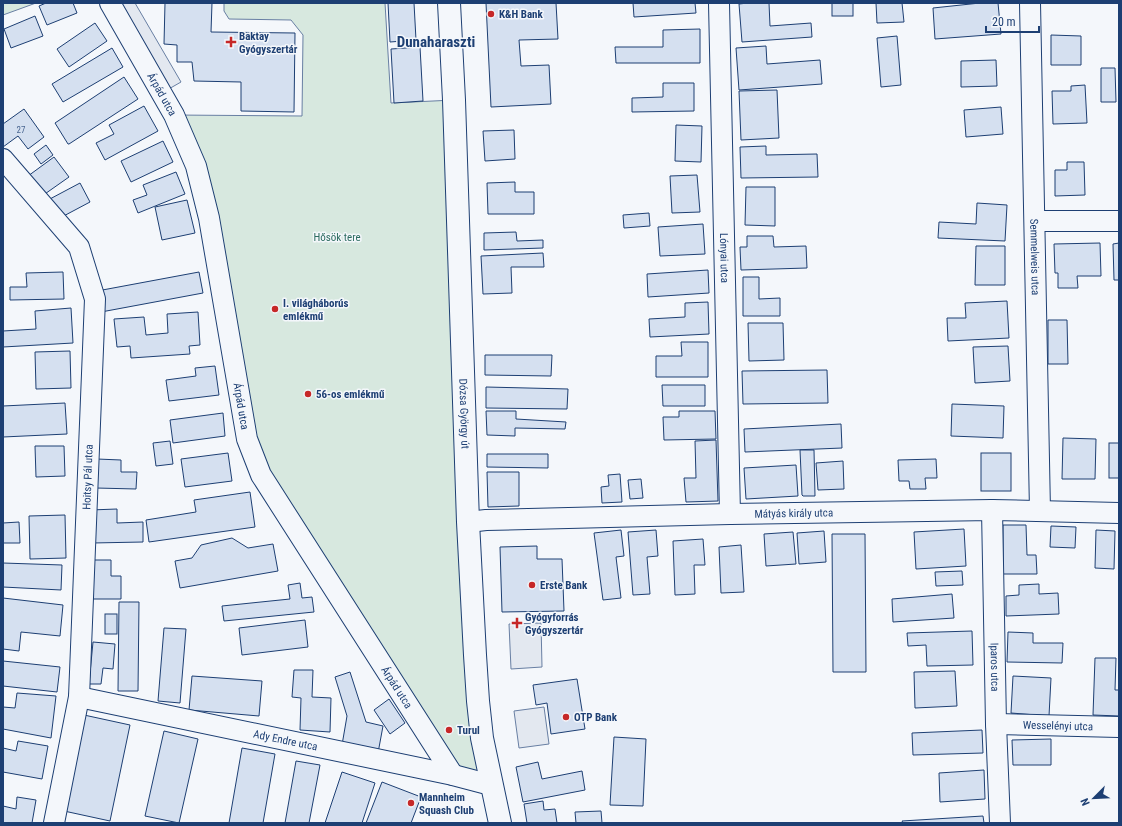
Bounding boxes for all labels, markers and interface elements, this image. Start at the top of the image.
place label: K&H Bank [499,8,544,21]
scale bar [986,8,1039,34]
marker: K&H Bank [486,9,496,19]
text: 20 m [992,15,1016,29]
place label: Baktay Gyógyszertár [239,30,298,56]
district label: Dunaharaszti [397,33,475,51]
marker: Baktay Gyógyszertár [226,37,236,47]
street label: Árpád utca [145,70,179,118]
house number: 27 [17,125,26,135]
street label: Semmelweis utca [1028,219,1042,295]
park label: Hősök tere [313,231,361,244]
street label: Lónyai utca [717,233,732,283]
place label: I. világháborús emlékmű [283,297,348,323]
marker: I. világháborús emlékmű [270,304,280,314]
street label: Dózsa György út [457,378,472,449]
street label: Árpád utca [231,382,252,431]
place label: 56-os emlékmű [316,388,385,401]
marker: 56-os emlékmű [303,389,313,399]
street label: Hoitsy Pál utca [80,444,96,510]
street label: Mátyás király utca [754,506,833,520]
place label: Erste Bank [540,579,588,592]
marker: Erste Bank [527,580,537,590]
place label: Gyógyforrás Gyógyszertár [525,611,584,637]
marker: Gyógyforrás Gyógyszertár [512,618,522,628]
street label: Iparos utca [988,642,1002,691]
street label: Árpád utca [379,664,415,711]
place label: OTP Bank [574,711,618,724]
marker: OTP Bank [561,712,571,722]
street label: Wesselényi utca [1023,718,1093,733]
place label: Turul [457,724,480,737]
marker: Turul [444,725,454,735]
street label: Ady Endre utca [252,727,319,753]
north arrow [1074,778,1114,818]
place label: Mannheim Squash Club [419,791,474,817]
text: N [1078,796,1093,808]
marker: Mannheim Squash Club [406,798,416,808]

